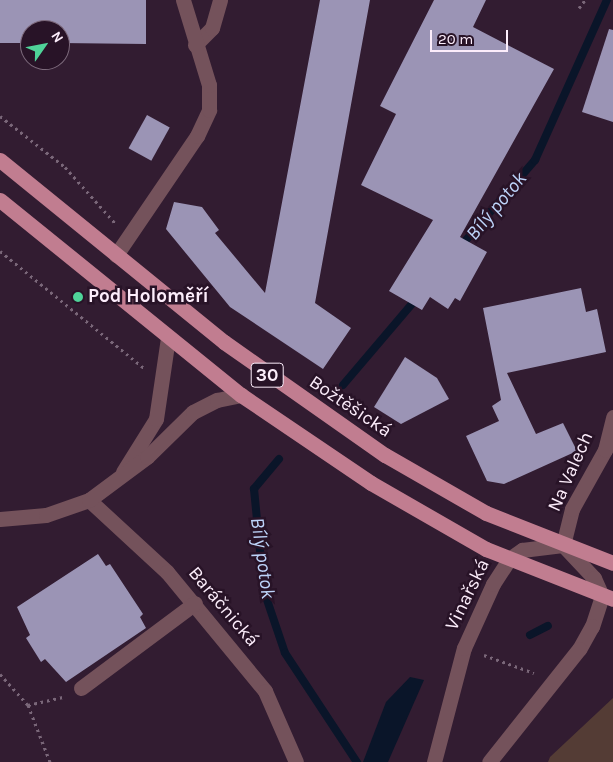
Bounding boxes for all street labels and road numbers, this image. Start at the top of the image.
road number: 30 [250,360,284,390]
street label: Božtěšická [304,371,396,443]
street label: Na Valech [543,429,599,515]
street label: Vinařská [441,556,495,634]
street label: Baráčnická [183,562,263,652]

